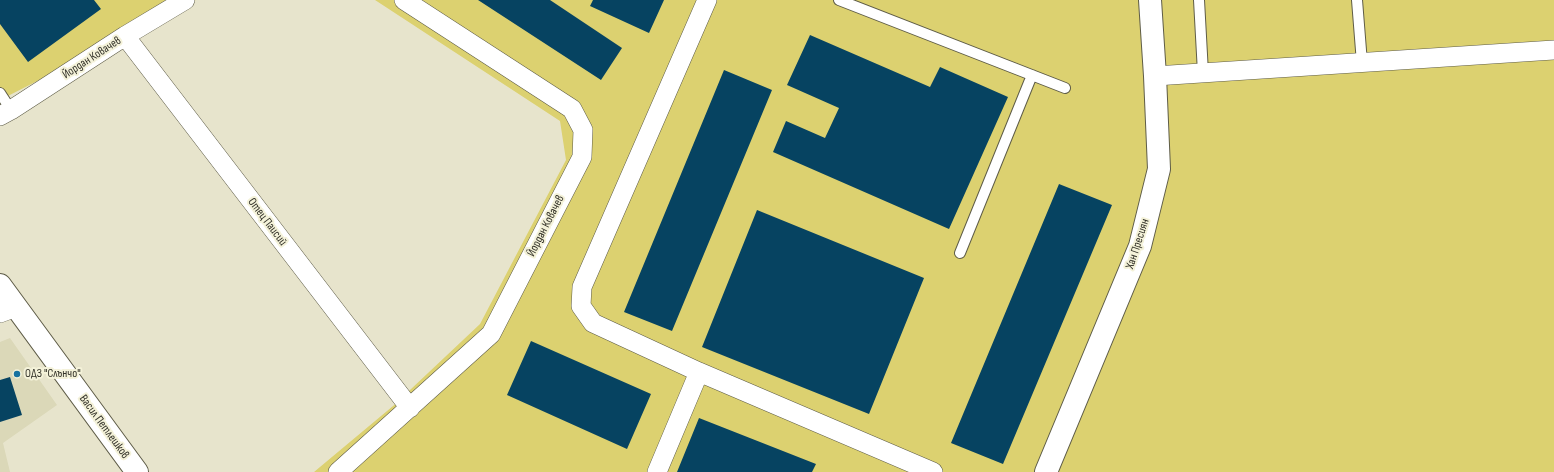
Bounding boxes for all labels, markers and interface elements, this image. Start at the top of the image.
street label: Йордан Ковачев [60,34,124,82]
street label: Йордан Ковачев [524,193,568,259]
street label: Отец Паисий [244,195,290,249]
street label: Хан Пресиян [1123,217,1153,271]
place label: ОДЗ "Слънчо" [25,367,81,381]
marker: ОДЗ "Слънчо" [12,369,22,379]
street label: Васил Петлешков [76,392,132,462]

